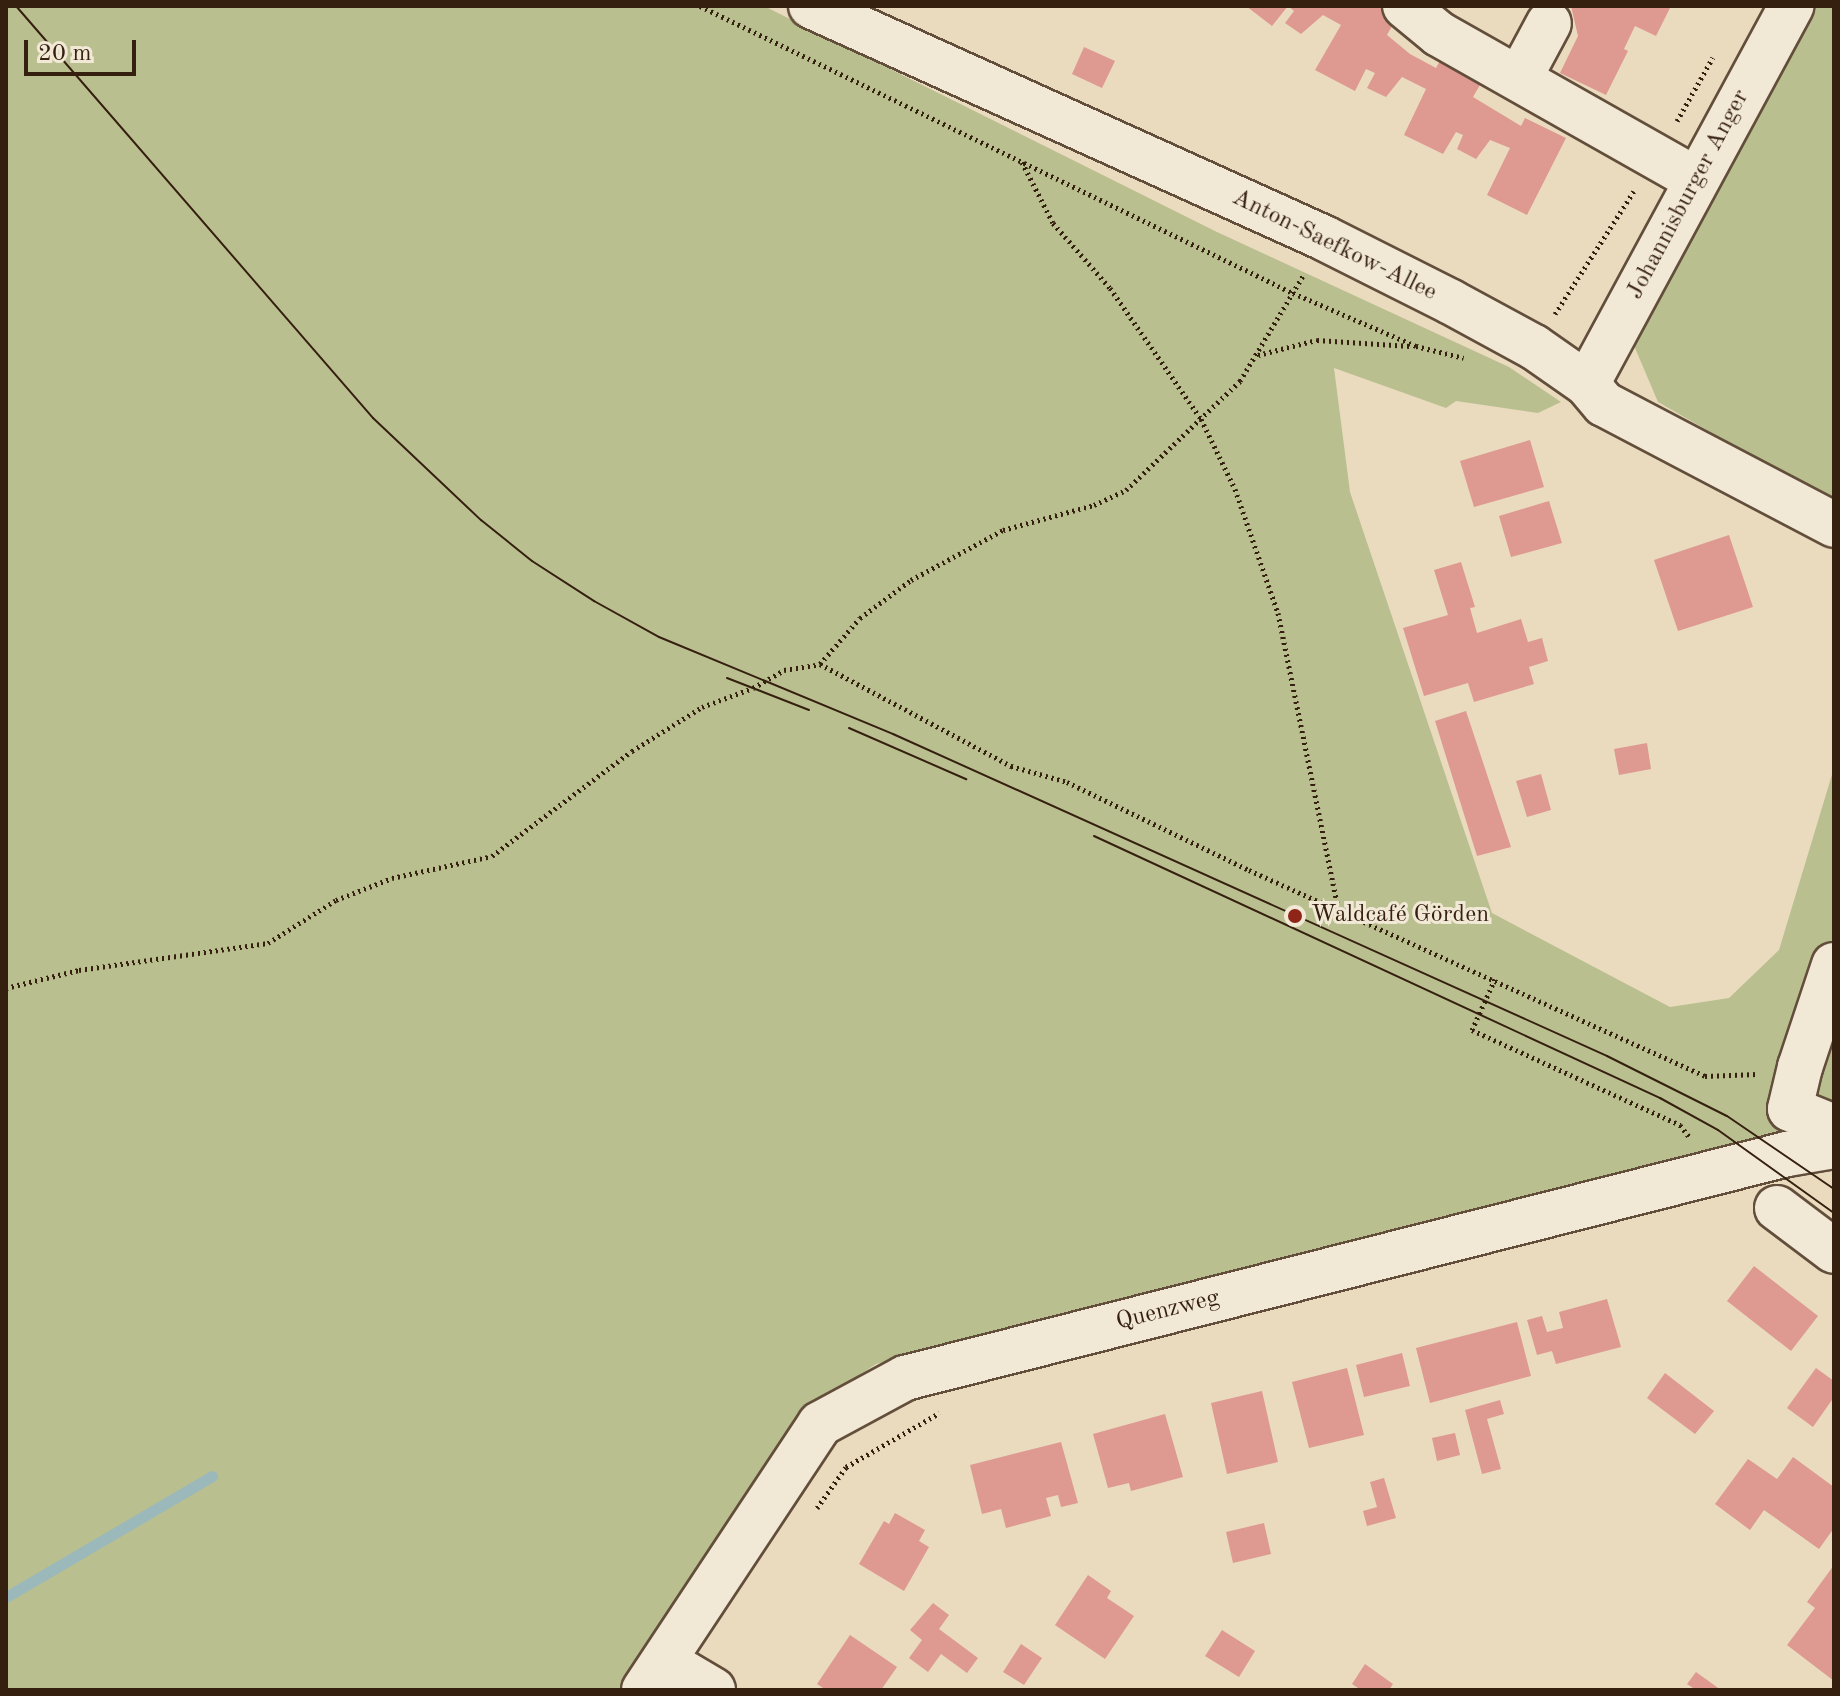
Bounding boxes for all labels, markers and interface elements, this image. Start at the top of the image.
scale bar [28,24,140,74]
text: 20 m [38,42,92,66]
street label: Johannisburger Anger [1622,85,1756,305]
street label: Anton-Saefkow-Allee [1227,184,1441,308]
place label: Waldcafé Görden [1311,902,1489,930]
marker: Waldcafé Görden [1286,907,1304,925]
street label: Quenzweg [1113,1284,1223,1338]

